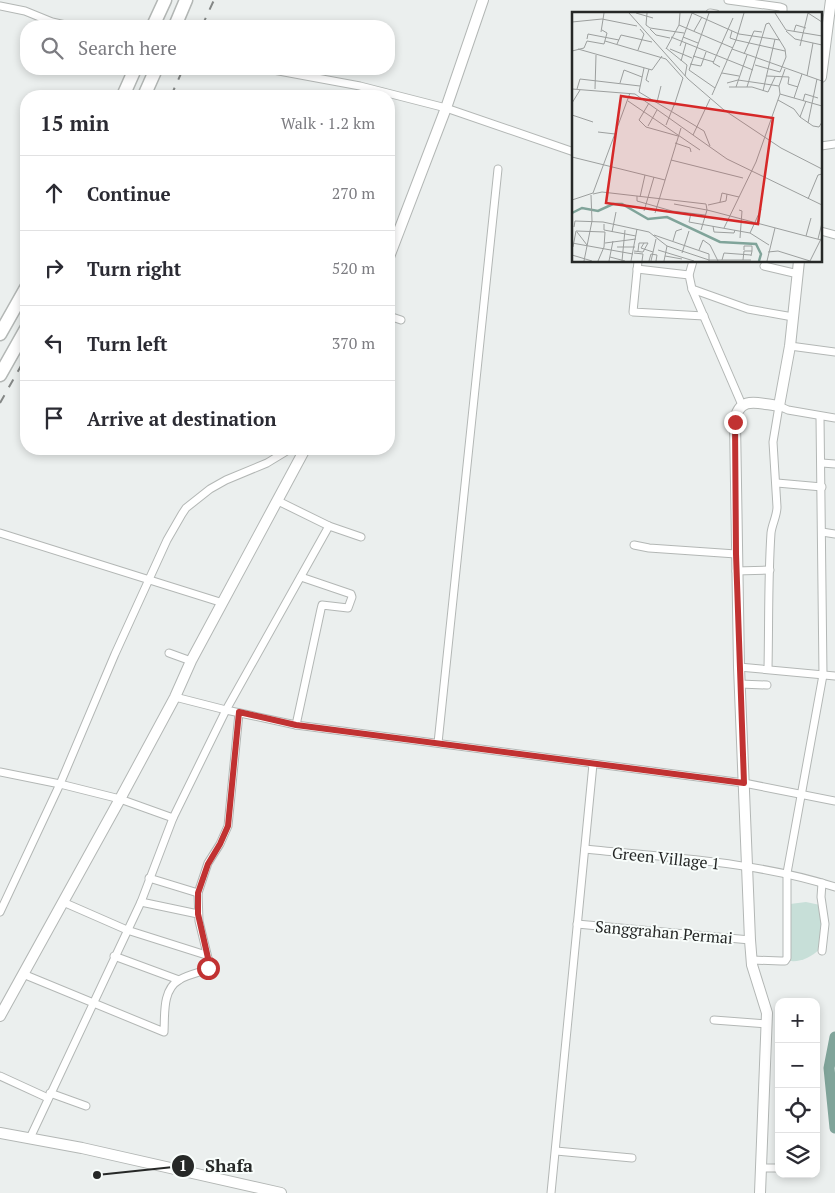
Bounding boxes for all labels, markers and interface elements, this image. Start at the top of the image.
inset map [572,12,822,262]
search box [20,20,395,75]
icon: search [38,34,66,62]
text: Search here [78,35,177,60]
text: 15 min [40,109,109,137]
text: Walk · 1.2 km [281,112,375,134]
icon: ahead [40,179,68,207]
text: Continue [87,181,171,206]
text: 270 m [332,182,375,204]
icon: right [40,254,68,282]
text: Turn right [87,256,181,281]
text: 520 m [332,257,375,279]
icon: left [40,329,68,357]
text: Turn left [87,331,168,356]
text: 370 m [332,332,375,354]
icon: arrive [40,404,68,432]
text: Arrive at destination [87,406,276,431]
route end [724,411,747,434]
street label: Green Village 1 [611,841,721,875]
street label: Sanggrahan Permai [594,915,734,949]
route start [197,957,220,980]
map controls [775,998,820,1178]
button: + [775,998,820,1043]
button: − [775,1043,820,1088]
button: locate [775,1088,820,1133]
button: layers [775,1133,820,1178]
callout: Shafa [170,1149,264,1182]
text: Shafa [205,1153,253,1177]
text: 1 [179,1155,187,1175]

